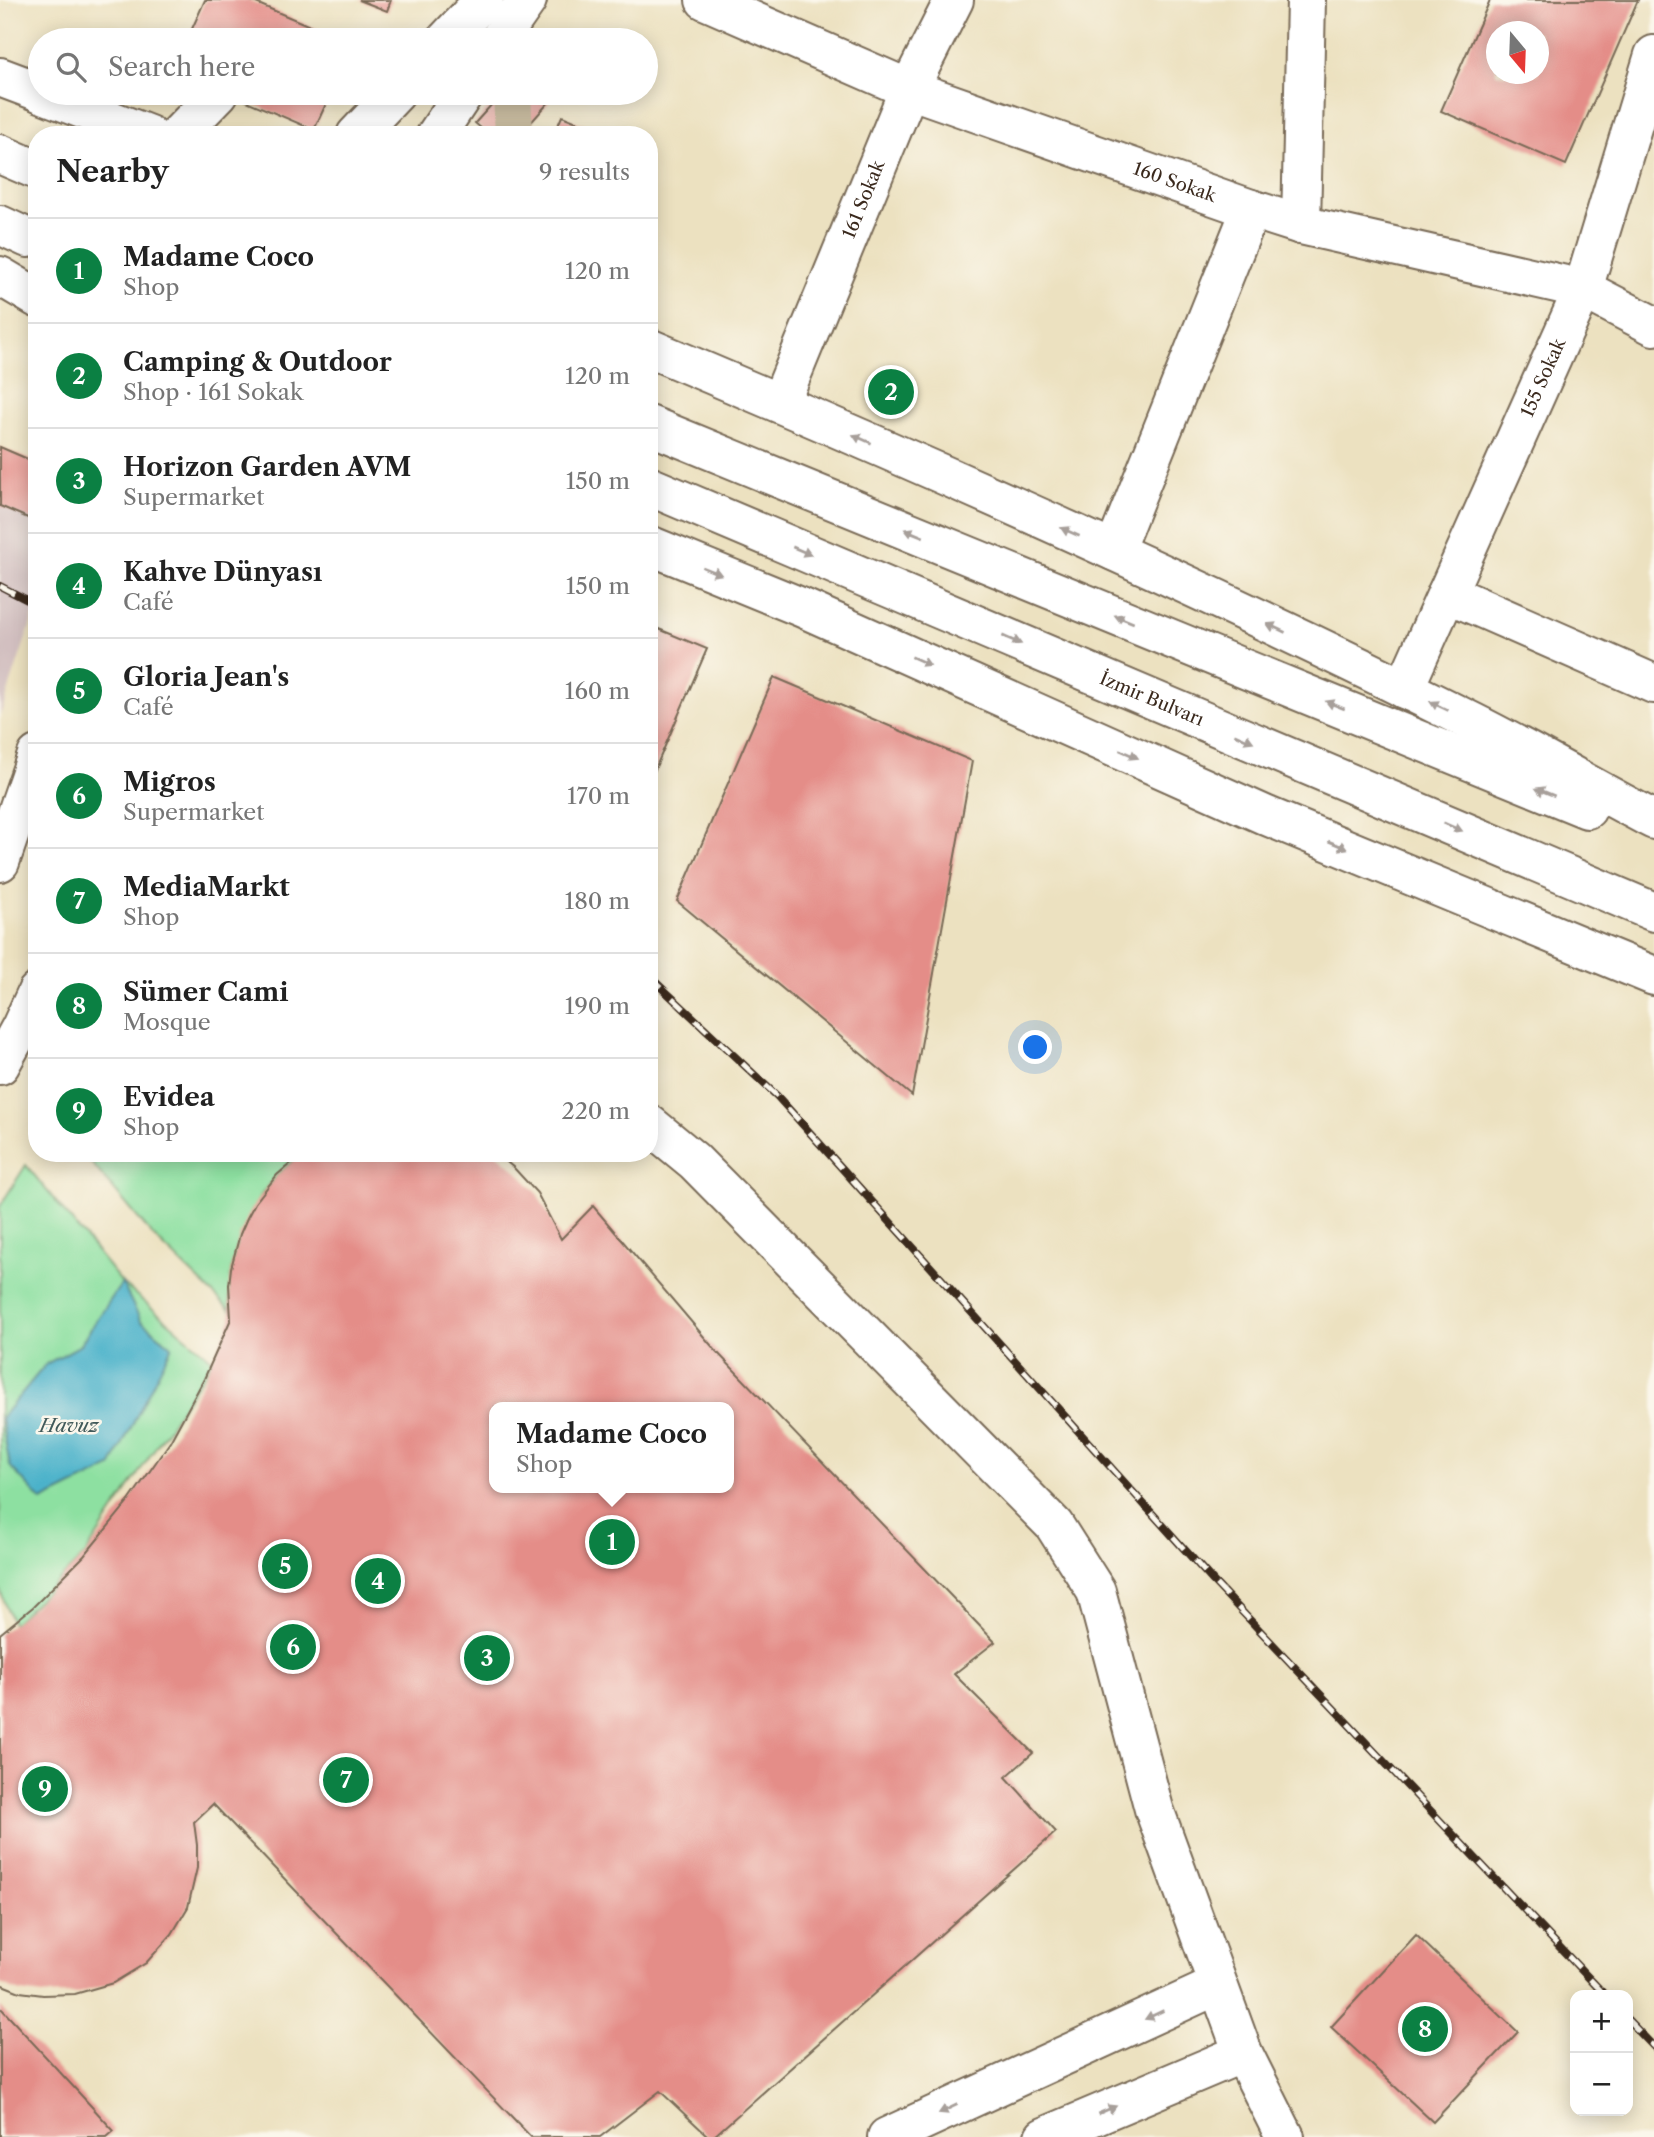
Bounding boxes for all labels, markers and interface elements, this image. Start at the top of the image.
north arrow [1486,21,1549,84]
search box [28,28,658,105]
icon: search [52,48,90,86]
text: Search here [108,51,255,83]
text: Nearby [56,153,169,190]
street label: 161 Sokak [838,156,890,242]
text: 9 results [539,158,630,186]
street label: 160 Sokak [1130,158,1220,207]
text: Madame Coco [123,241,314,273]
text: 1 [74,257,84,285]
text: 120 m [565,257,630,285]
text: Shop [123,273,179,301]
street label: 155 Sokak [1516,334,1571,420]
text: Camping & Outdoor [123,346,392,378]
text: 2 [72,362,86,390]
text: 120 m [565,362,630,390]
pin: 2 [868,366,914,418]
text: Shop · 161 Sokak [123,378,303,406]
one-way arrow [852,433,872,445]
text: Horizon Garden AVM [123,451,411,483]
text: 3 [73,467,86,495]
text: 150 m [566,467,630,495]
text: Supermarket [123,483,264,511]
one-way arrow [1060,526,1080,538]
one-way arrow [904,527,924,539]
one-way arrow [792,545,813,556]
text: Kahve Dünyası [123,556,322,588]
one-way arrow [702,566,723,577]
text: 4 [72,572,86,600]
text: 150 m [566,572,630,600]
text: Café [123,588,174,616]
one-way arrow [1114,614,1135,625]
one-way arrow [1266,623,1286,634]
one-way arrow [1001,634,1022,645]
one-way arrow [911,656,932,667]
text: Gloria Jean's [123,661,289,693]
street label: İzmir Bulvarı [1096,666,1208,731]
text: 5 [73,677,85,705]
text: 160 m [565,677,630,705]
text: Café [123,693,174,721]
one-way arrow [1324,700,1345,711]
one-way arrow [1429,701,1449,712]
one-way arrow [1233,733,1254,744]
one-way arrow [1119,748,1139,760]
text: Migros [123,766,216,798]
text: 6 [72,782,86,810]
text: 170 m [567,782,630,810]
one-way arrow [1535,786,1556,797]
text: Supermarket [123,798,264,826]
one-way arrow [1443,821,1463,833]
one-way arrow [1327,840,1348,851]
text: MediaMarkt [123,871,290,903]
text: 7 [73,887,85,915]
text: 180 m [565,887,630,915]
text: Shop [123,903,179,931]
text: Sümer Cami [123,976,288,1008]
text: 8 [72,992,86,1020]
text: 190 m [565,992,630,1020]
text: Mosque [123,1008,211,1036]
your location [1018,1030,1052,1064]
text: Evidea [123,1081,215,1113]
text: 9 [72,1097,86,1125]
text: 220 m [561,1097,630,1125]
text: Shop [123,1113,179,1141]
popup [489,1402,734,1493]
water label: Havuz [37,1414,101,1437]
text: Madame Coco [516,1418,707,1450]
text: Shop [516,1450,572,1478]
pin: 1 [589,1516,635,1568]
pin: 5 [262,1540,308,1592]
pin: 4 [355,1555,401,1607]
pin: 6 [270,1621,316,1673]
pin: 3 [464,1632,510,1684]
pin: 7 [323,1754,369,1806]
pin: 9 [22,1763,68,1815]
map controls [1570,1990,1633,2116]
button: + [1570,1990,1633,2053]
pin: 8 [1402,2003,1448,2055]
one-way arrow [1144,2009,1165,2020]
button: − [1570,2053,1633,2116]
one-way arrow [937,2104,958,2115]
one-way arrow [1096,2105,1117,2116]

